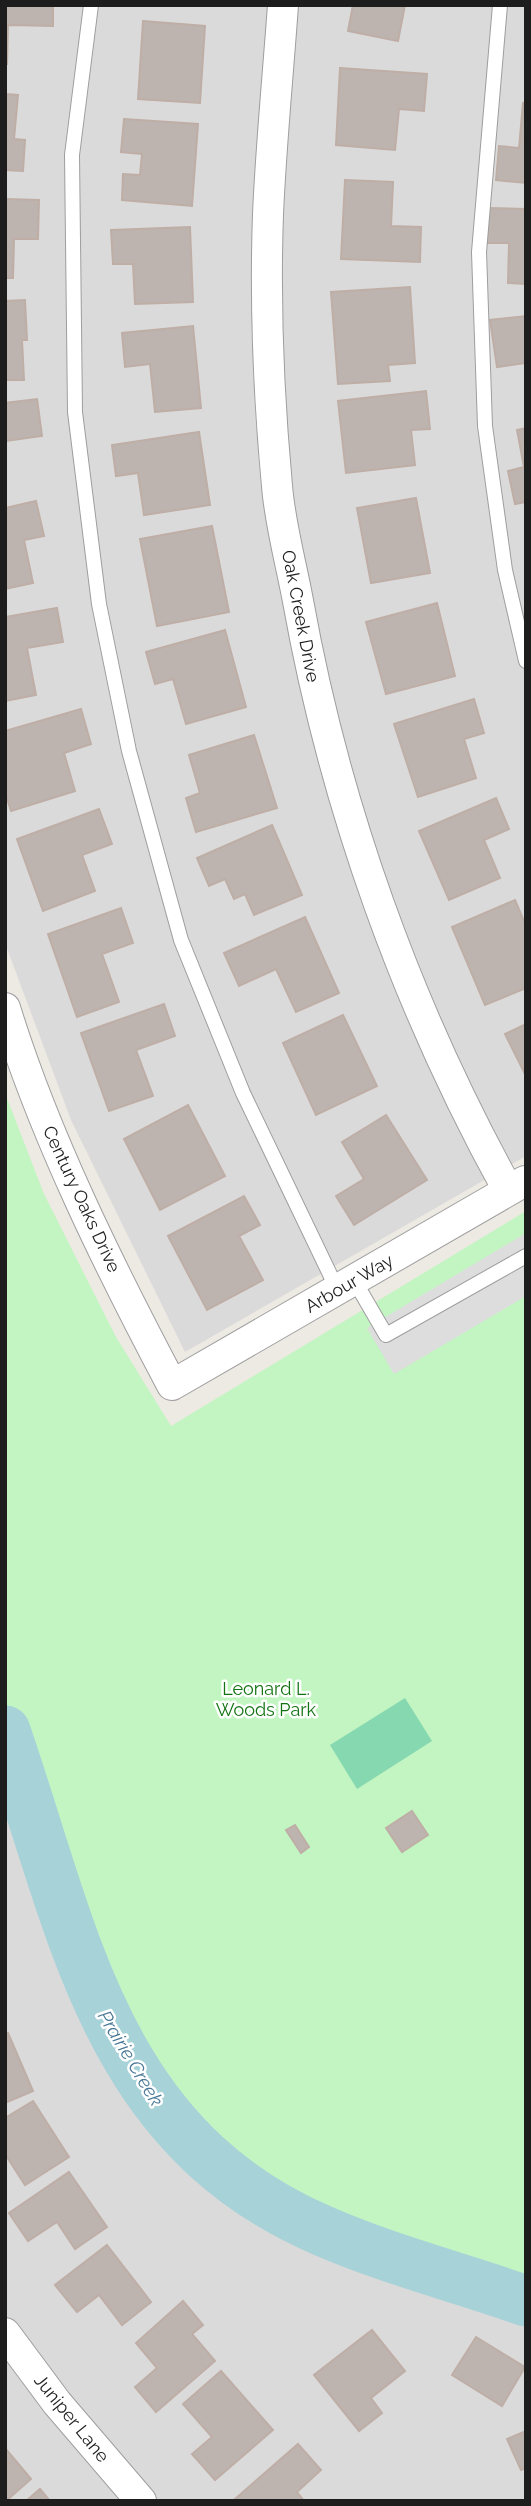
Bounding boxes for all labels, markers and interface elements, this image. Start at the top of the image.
street label: Oak Creek Drive [278,548,324,684]
street label: Century Oaks Drive [39,1122,125,1276]
street label: Arbour Way [301,1249,397,1317]
park label: Leonard L. Woods Park [216,1678,317,1720]
water label: Prairie Creek [94,2006,168,2110]
street label: Juniper Lane [30,2370,114,2467]

